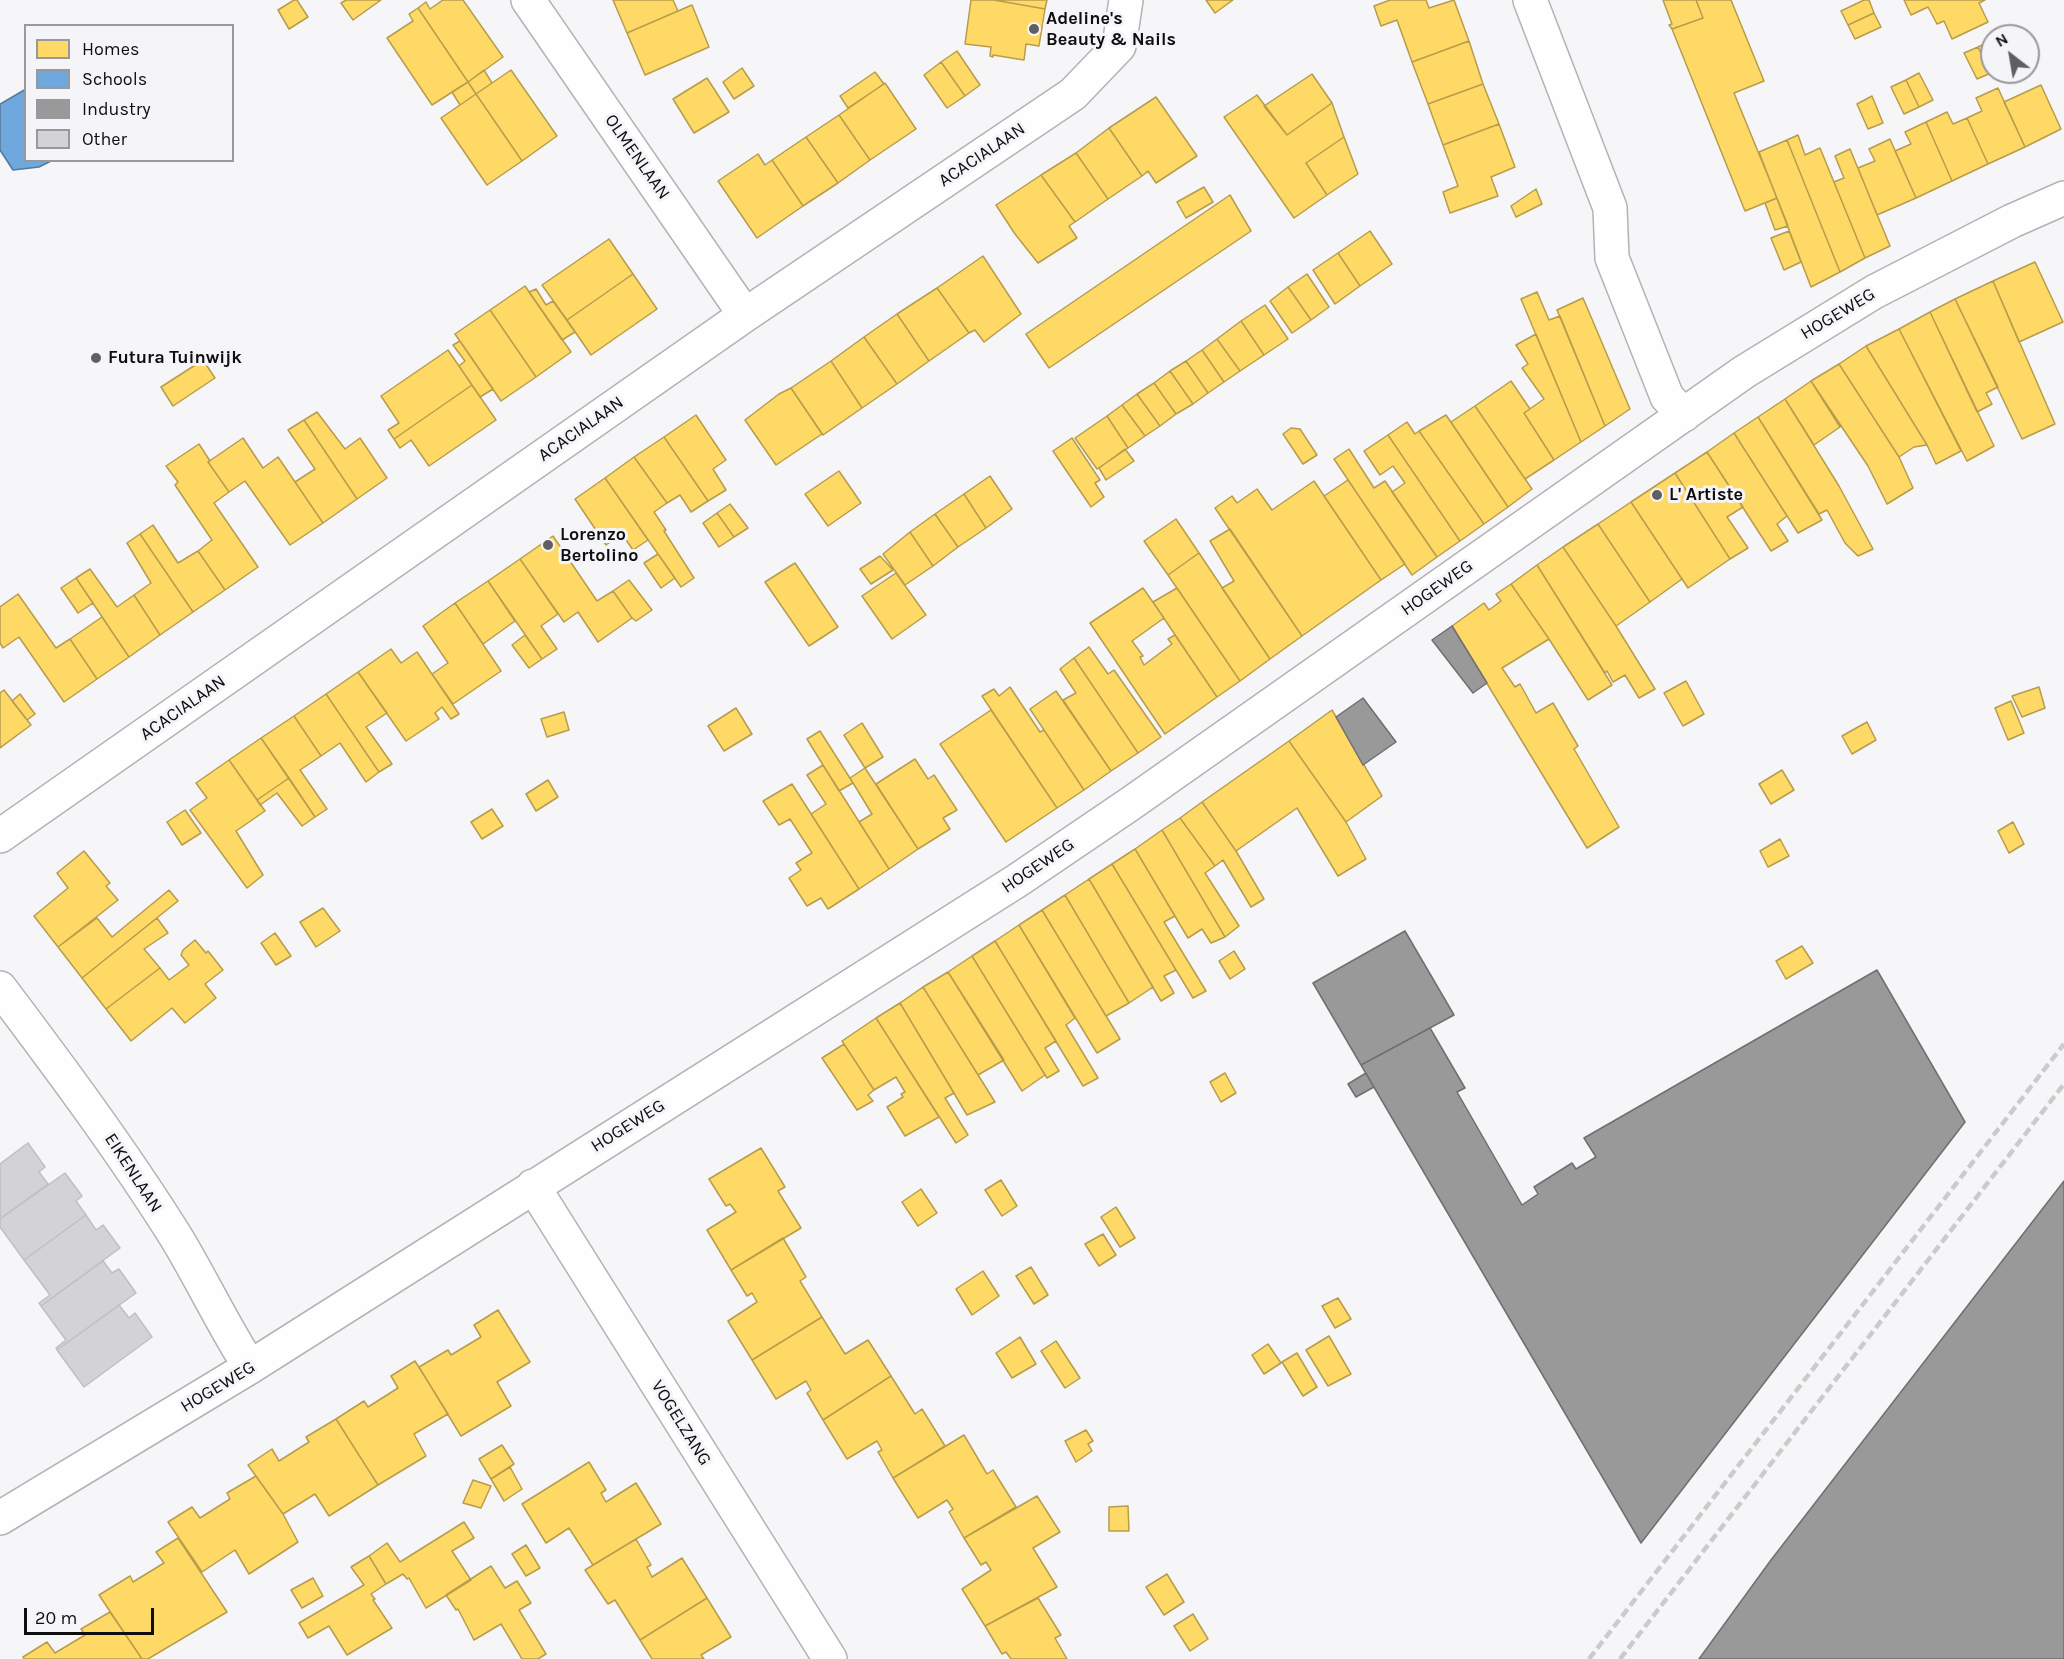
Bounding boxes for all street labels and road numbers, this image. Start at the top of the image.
street label: OLMENLAAN [600,110,674,204]
street label: ACACIALAAN [935,118,1029,192]
street label: HOGEWEG [1797,283,1879,345]
street label: ACACIALAAN [534,392,628,466]
street label: HOGEWEG [1397,555,1477,621]
street label: ACACIALAAN [136,671,230,745]
street label: HOGEWEG [997,834,1079,898]
street label: HOGEWEG [587,1095,669,1157]
street label: EIKENLAAN [99,1129,167,1217]
street label: HOGEWEG [177,1356,259,1418]
street label: VOGELZANG [646,1376,716,1470]

